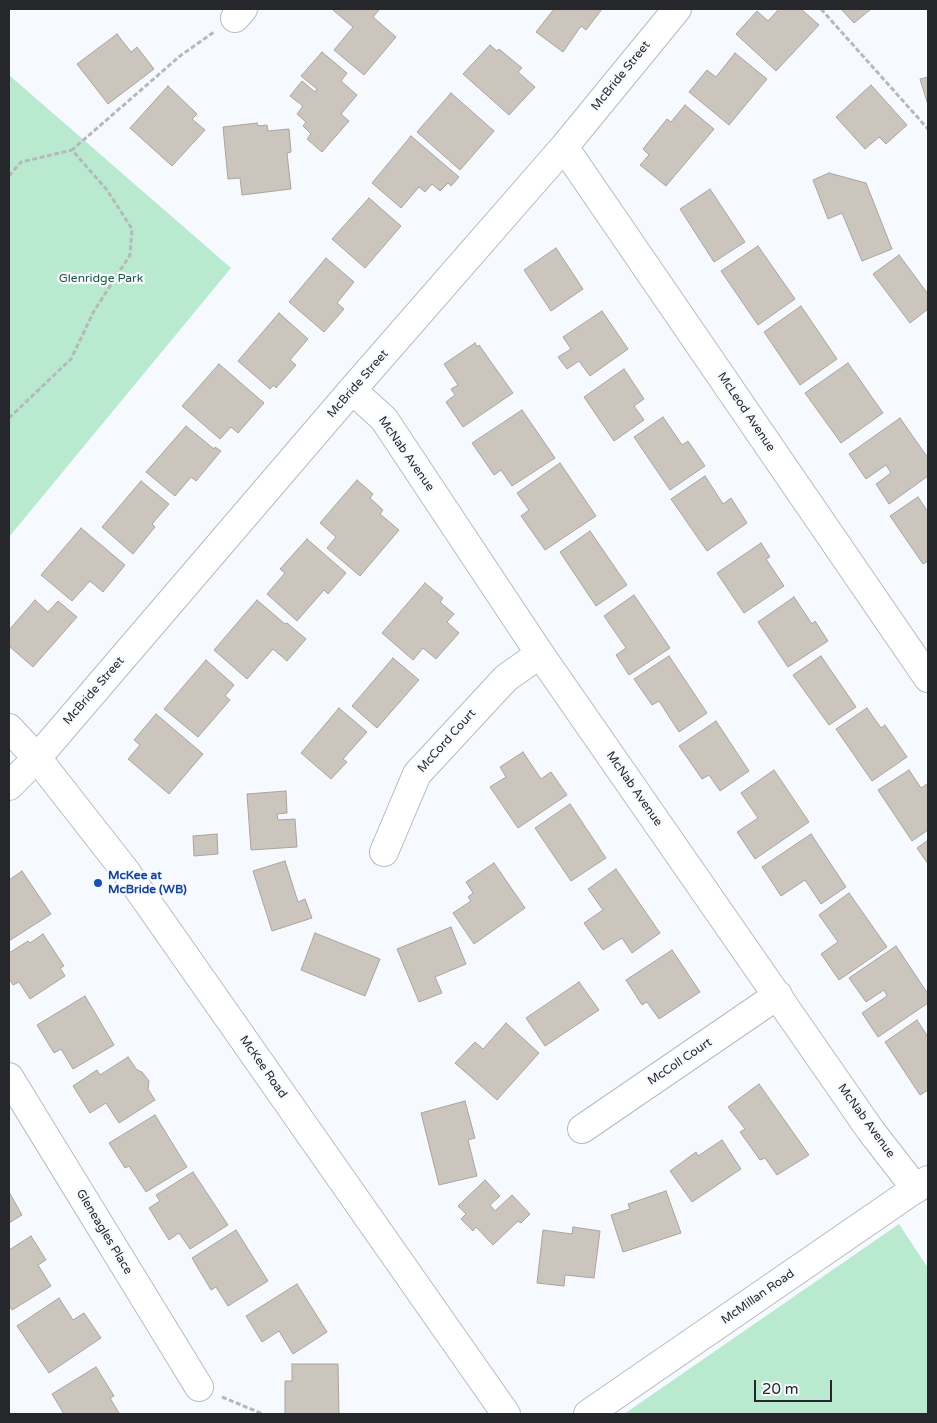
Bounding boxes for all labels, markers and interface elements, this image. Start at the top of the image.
street label: McBride Street [589,38,653,114]
park label: Glenridge Park [59,272,143,286]
street label: McBride Street [325,347,391,421]
street label: McLeod Avenue [714,370,778,454]
street label: McNab Avenue [375,414,437,494]
street label: McBride Street [61,654,127,728]
street label: McCord Court [415,706,479,776]
street label: McNab Avenue [603,749,665,829]
place label: McKee at McBride (WB) [108,869,187,897]
marker: McKee at McBride (WB) [92,877,104,889]
street label: McKee Road [236,1033,290,1101]
street label: McColl Court [645,1035,715,1089]
street label: McNab Avenue [834,1081,898,1161]
street label: Gleneagles Place [73,1187,135,1277]
street label: McMillan Road [719,1267,797,1327]
scale bar [757,1370,834,1402]
text: 20 m [762,1380,799,1398]

